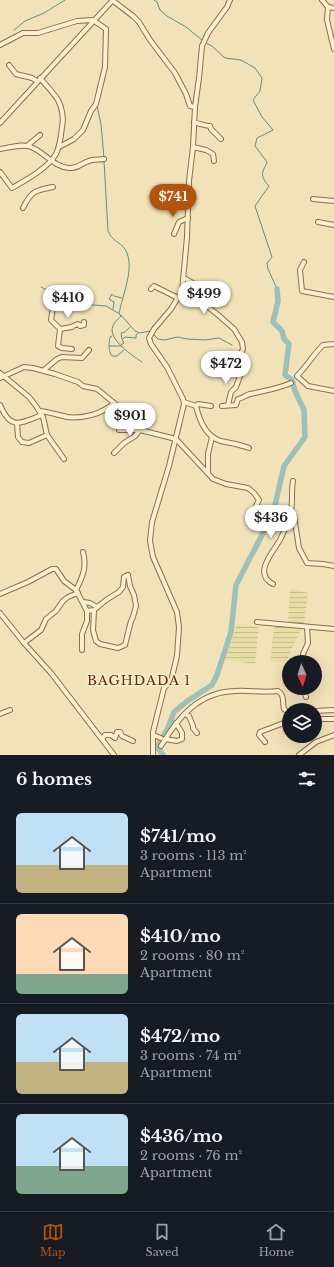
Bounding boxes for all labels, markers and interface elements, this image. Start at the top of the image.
pin: $741 [149,184,197,218]
text: $741 [158,188,188,205]
pin: $499 [180,281,228,315]
pin: $410 [44,285,92,319]
text: $499 [187,285,221,302]
text: $410 [52,289,84,306]
pin: $472 [202,351,250,385]
text: $472 [210,355,242,372]
pin: $901 [106,403,154,437]
text: $901 [114,407,146,424]
pin: $436 [247,505,295,539]
text: $436 [254,509,288,526]
north arrow [282,655,322,695]
map controls [282,655,322,743]
district label: BAGHDADA 1 [87,672,191,689]
button: layers [282,703,322,743]
icon: filters [296,768,318,790]
text: 6 homes [16,769,92,790]
text: $741/mo [140,826,216,847]
icon: home [48,829,96,877]
text: 3 rooms · 113 m² [140,847,247,864]
text: Apartment [140,864,212,881]
text: $410/mo [140,926,221,947]
icon: home [48,930,96,978]
text: 2 rooms · 80 m² [140,947,244,964]
text: Apartment [140,964,212,981]
text: $472/mo [140,1026,220,1047]
icon: home [48,1030,96,1078]
text: 3 rooms · 74 m² [140,1047,241,1064]
text: Apartment [140,1064,212,1081]
text: $436/mo [140,1126,223,1147]
icon: home [48,1130,96,1178]
text: 2 rooms · 76 m² [140,1147,242,1164]
text: Apartment [140,1164,212,1181]
tab: Map [40,1221,66,1259]
tab: Saved [146,1221,179,1259]
tab: Home [259,1221,294,1259]

